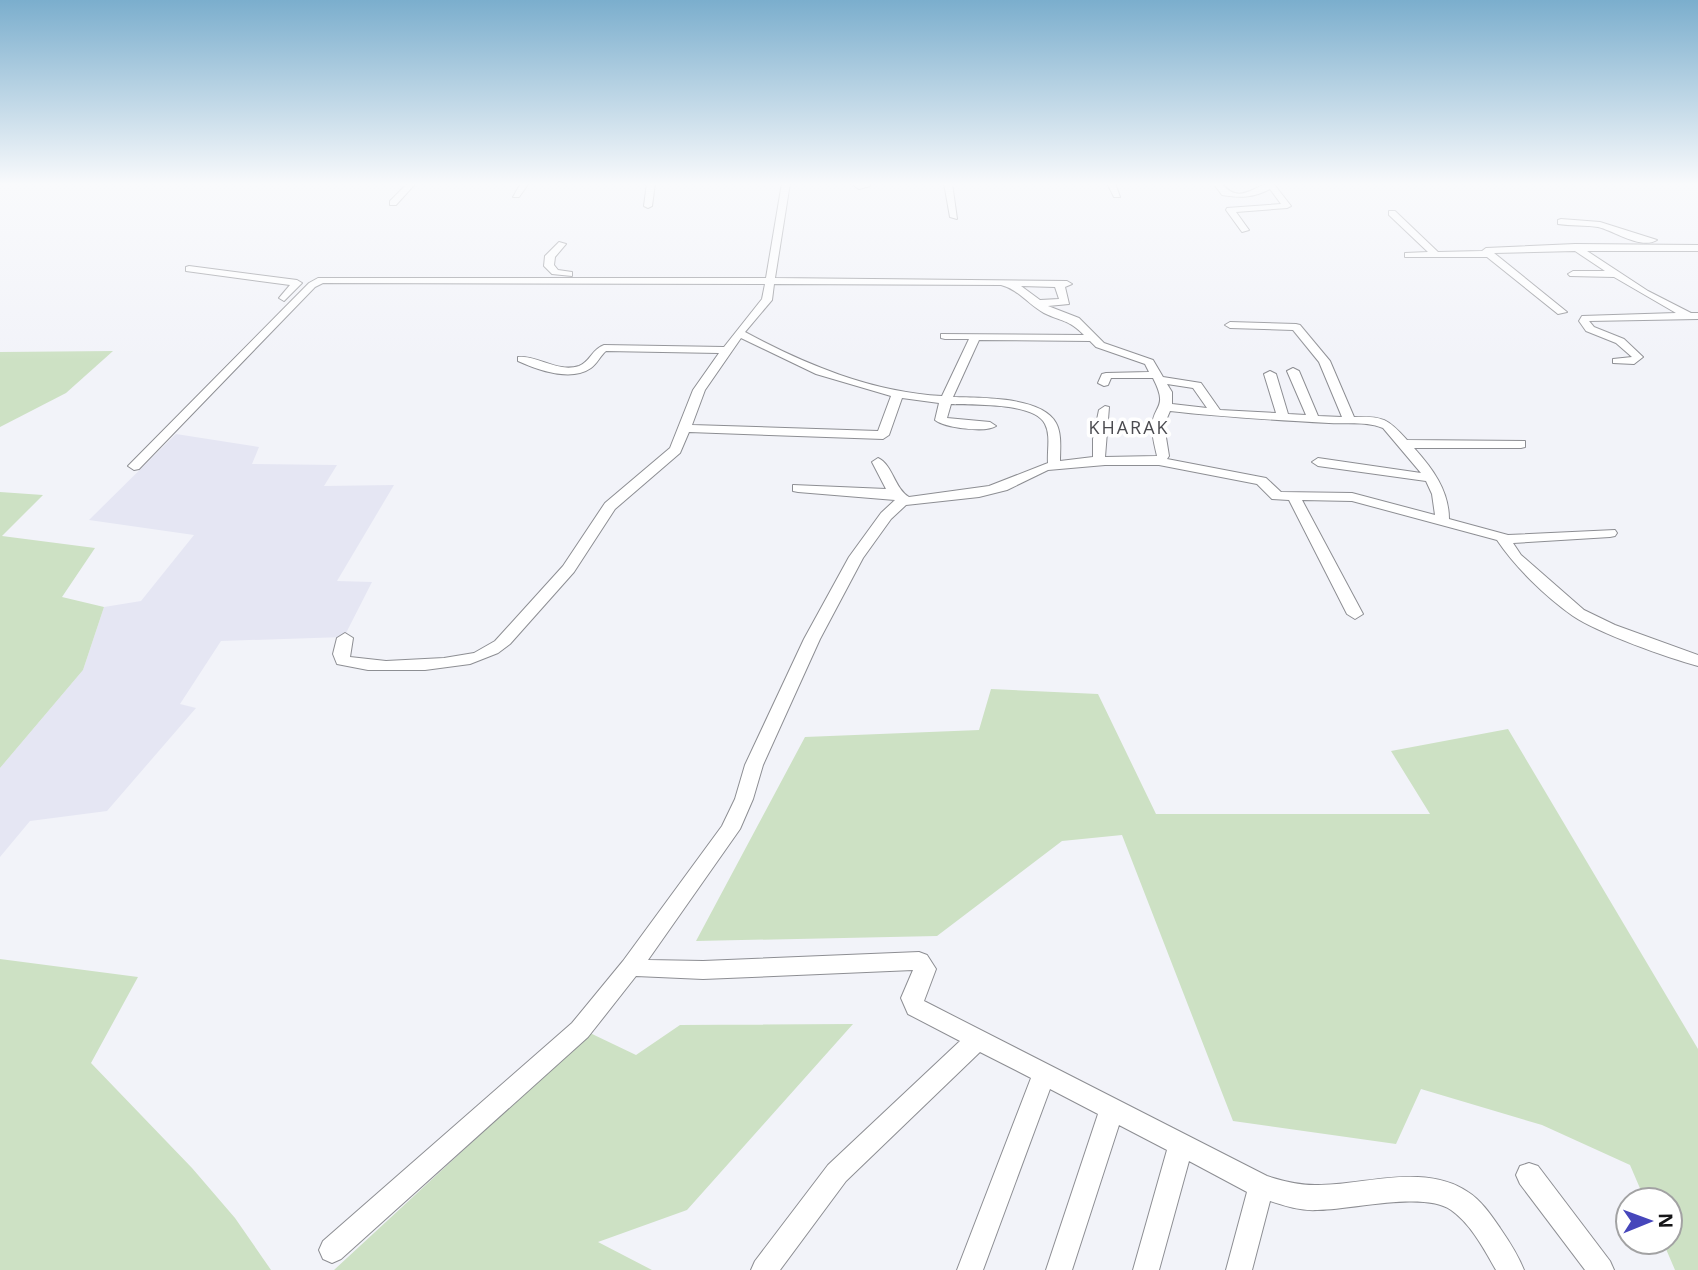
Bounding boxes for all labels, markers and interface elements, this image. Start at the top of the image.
district label: KHARAK [1088,415,1170,439]
north arrow [1614,1186,1684,1256]
text: N [1653,1213,1679,1229]

